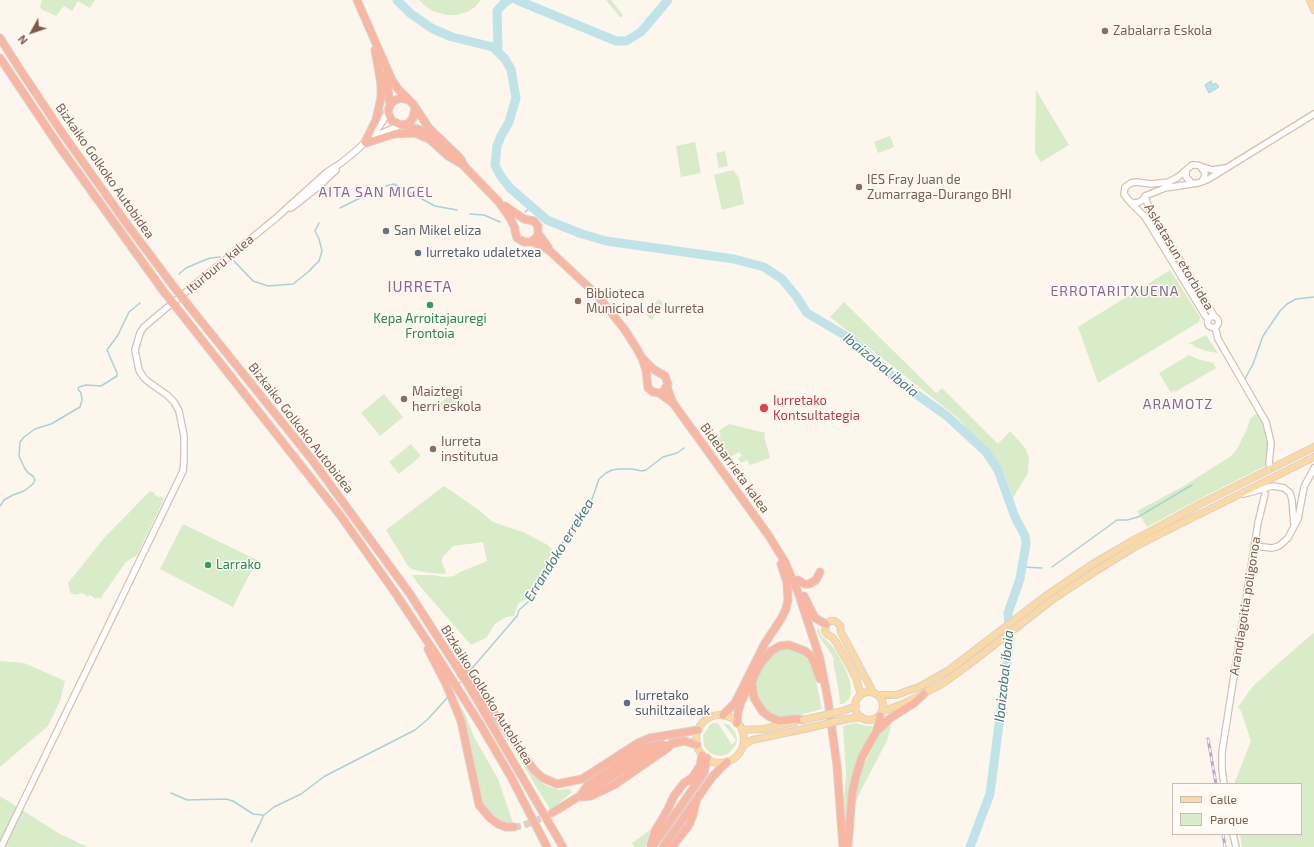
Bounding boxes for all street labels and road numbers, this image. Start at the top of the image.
street label: Bizkaiko Golkoko Autobidea [52,100,158,242]
street label: Askatasun etorbidea [1141,201,1217,313]
street label: Iturburu kalea [183,231,257,297]
street label: Bizkaiko Golkoko Autobidea [245,360,357,496]
street label: Bidebarrieta kalea [697,420,773,516]
street label: Arandiagoitia poligonoa [1226,535,1264,677]
street label: Bizkaiko Golkoko Autobidea [438,622,536,768]

